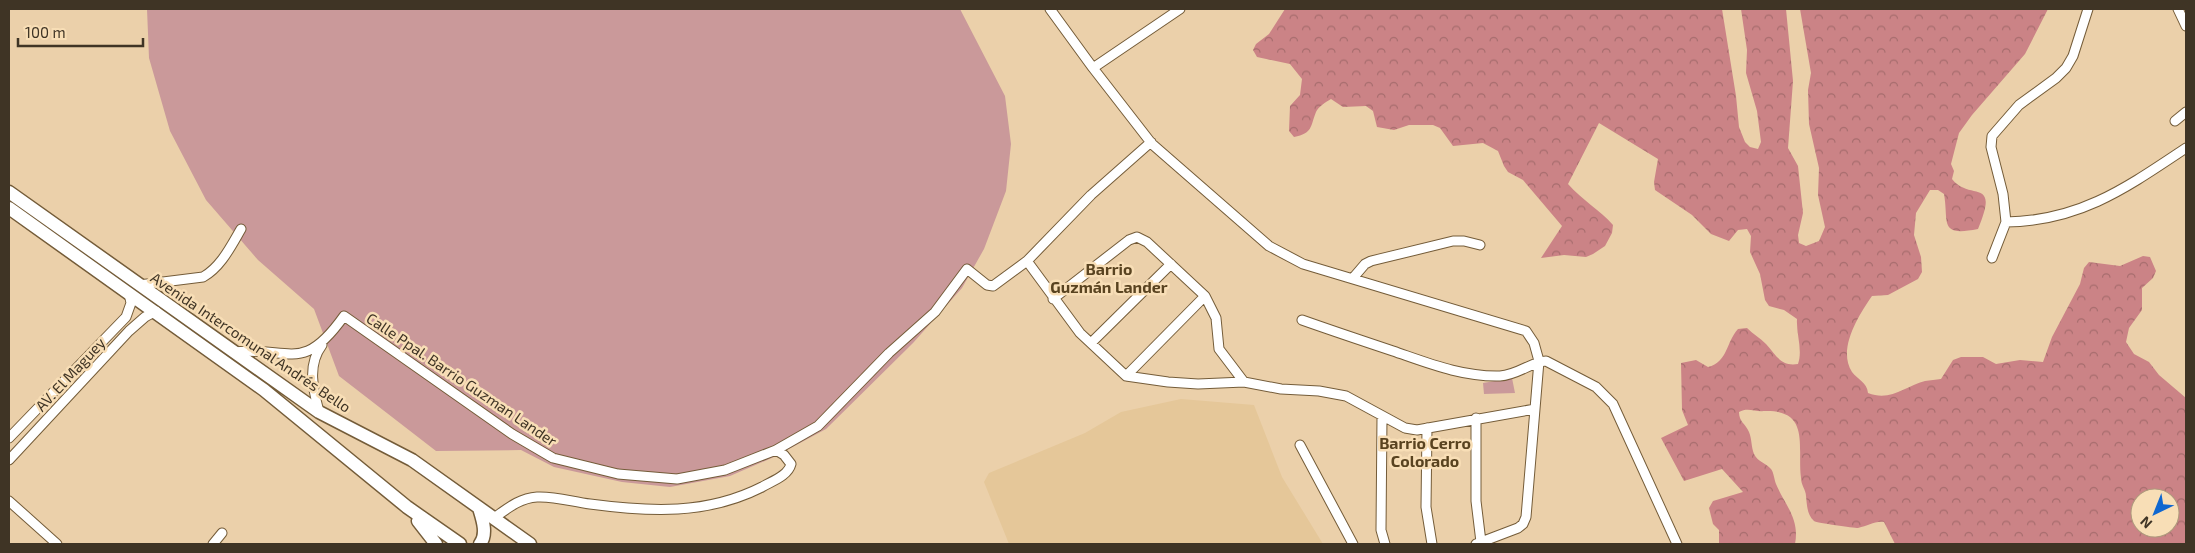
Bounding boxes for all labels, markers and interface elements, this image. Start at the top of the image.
scale bar [18,15,142,47]
text: 100 m [25,23,66,41]
district label: Barrio Guzmán Lander [1050,259,1168,296]
street label: Avenida Intercomunal Andrés Bello [148,268,354,416]
street label: Calle Ppal. Barrio Guzman Lander [363,308,561,450]
street label: AV. El Maguey [31,333,109,415]
district label: Barrio Cerro Colorado [1379,433,1471,470]
north arrow [2130,488,2180,538]
text: N [2136,513,2155,533]

